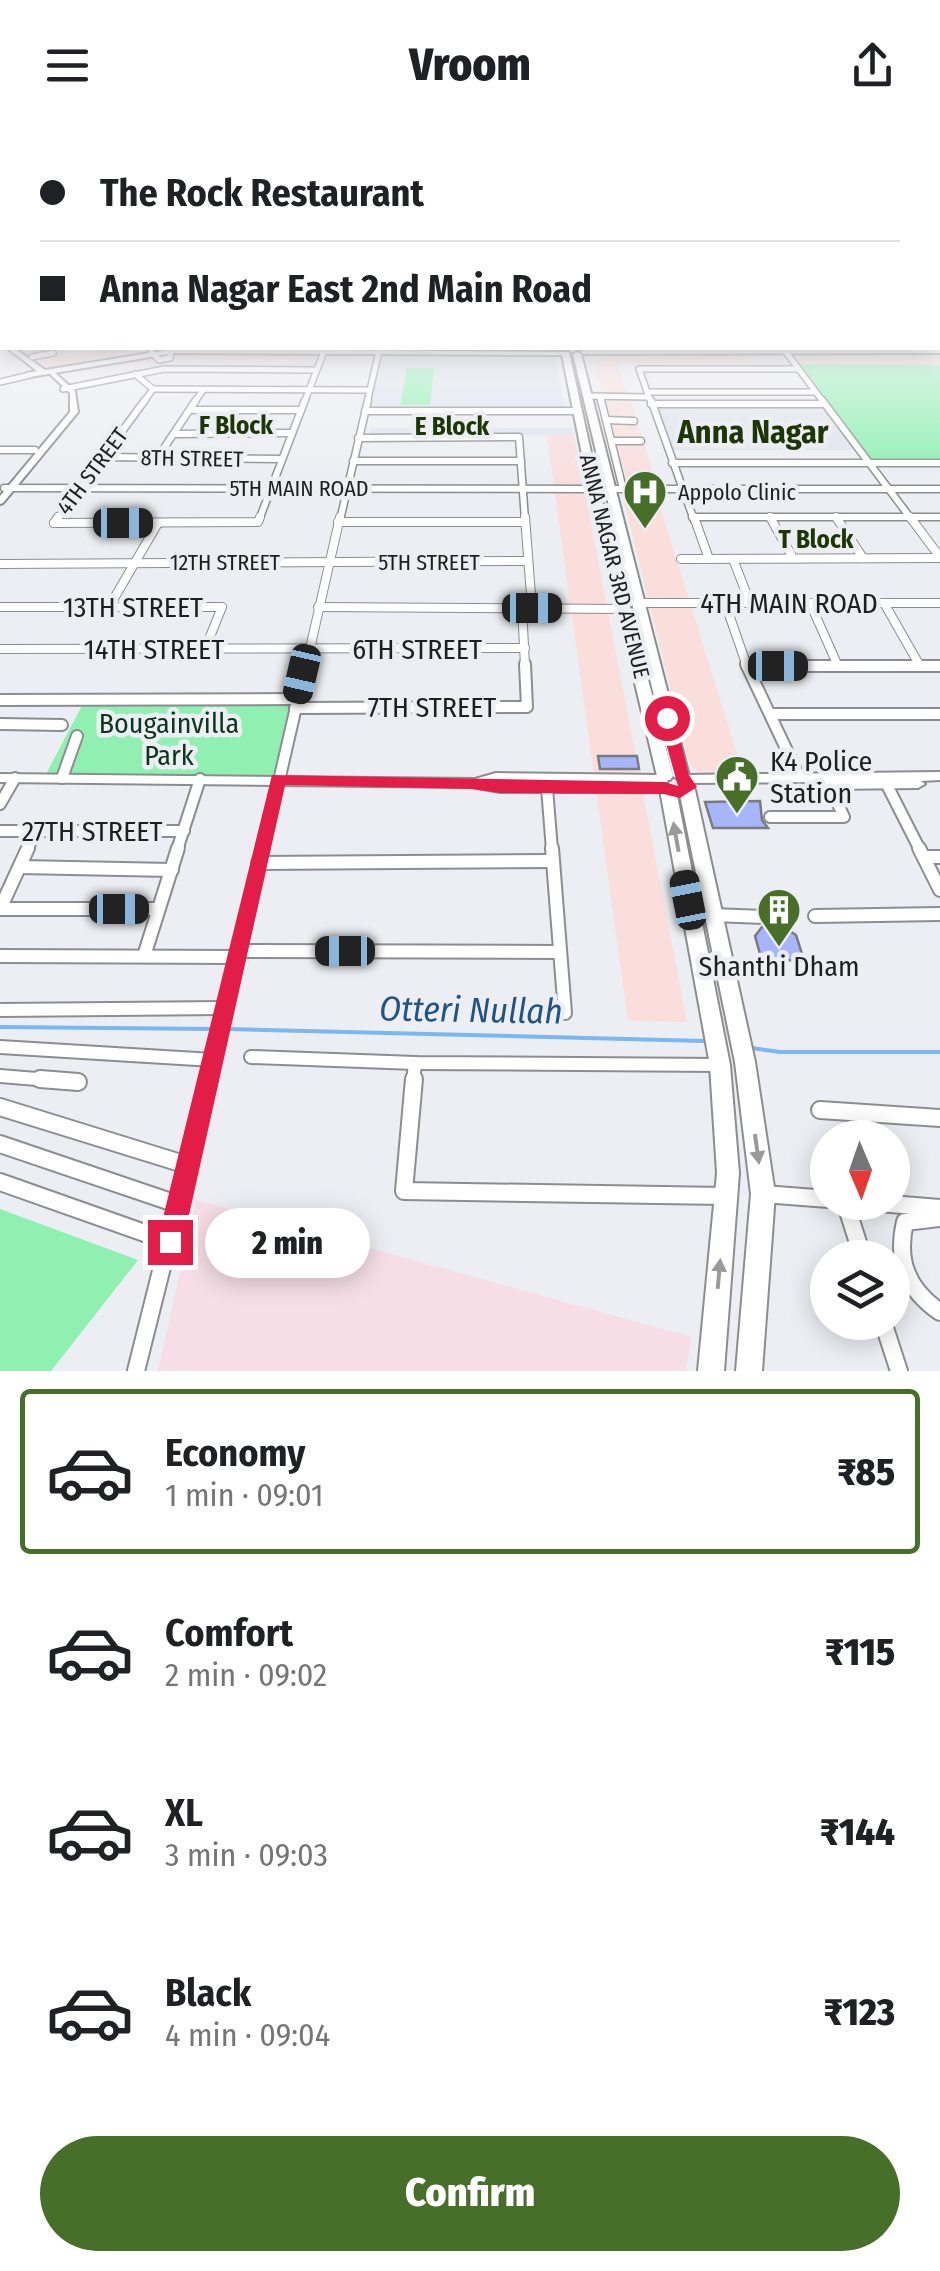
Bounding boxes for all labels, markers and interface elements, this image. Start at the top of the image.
icon: menu [40,38,95,93]
text: Vroom [409,38,531,92]
icon: share [845,38,900,93]
text: The Rock Restaurant [100,170,424,216]
text: Anna Nagar East 2nd Main Road [100,266,592,312]
district label: F Block [199,411,273,441]
district label: E Block [415,412,490,442]
district label: Anna Nagar [676,413,829,451]
street label: 4TH STREET [51,422,134,520]
street label: 8TH STREET [140,444,244,473]
street label: ANNA NAGAR 3RD AVENUE [574,451,655,681]
hospital icon: Appolo Clinic [622,469,668,530]
street label: 5TH MAIN ROAD [229,475,369,502]
place label: Appolo Clinic [678,479,796,506]
car [93,508,153,538]
district label: T Block [778,525,854,555]
street label: 12TH STREET [170,549,281,576]
street label: 5TH STREET [378,549,480,576]
street label: 4TH MAIN ROAD [700,587,878,620]
street label: 13TH STREET [63,591,203,624]
car [502,593,562,623]
street label: 14TH STREET [84,633,224,666]
street label: 6TH STREET [352,633,482,666]
car [281,641,323,707]
car [748,651,808,681]
street label: 7TH STREET [368,691,496,724]
route start [645,696,690,741]
park label: Bougainvilla Park [99,707,239,772]
place label: K4 Police Station [770,745,872,810]
public building icon: K4 Police Station [714,754,760,815]
street label: 27TH STREET [22,815,162,848]
one-way arrow [668,822,684,853]
car [668,868,708,932]
building icon: Shanthi Dham [756,887,802,948]
car [89,894,149,924]
car [315,936,375,966]
place label: Shanthi Dham [699,950,859,983]
water label: Otteri Nullah [379,987,563,1033]
north arrow [810,1120,910,1220]
map controls [810,1120,910,1340]
one-way arrow [749,1133,765,1165]
callout: 2 min [205,1207,370,1277]
route end [148,1220,193,1265]
text: 2 min [252,1224,323,1262]
button: layers [810,1240,910,1340]
one-way arrow [711,1257,727,1289]
icon: car [45,1427,135,1517]
text: Economy [165,1430,305,1476]
text: ₹85 [837,1449,895,1495]
text: 1 min · 09:01 [165,1476,323,1514]
icon: car [45,1607,135,1697]
text: Comfort [165,1610,293,1656]
text: ₹115 [825,1629,895,1675]
text: 2 min · 09:02 [165,1656,327,1694]
icon: car [45,1787,135,1877]
text: XL [165,1790,203,1836]
text: ₹144 [820,1809,895,1855]
text: 3 min · 09:03 [165,1836,328,1874]
icon: car [45,1967,135,2057]
text: Black [165,1970,251,2016]
text: ₹123 [824,1989,895,2035]
text: 4 min · 09:04 [165,2016,330,2054]
button: Confirm [40,2136,900,2251]

